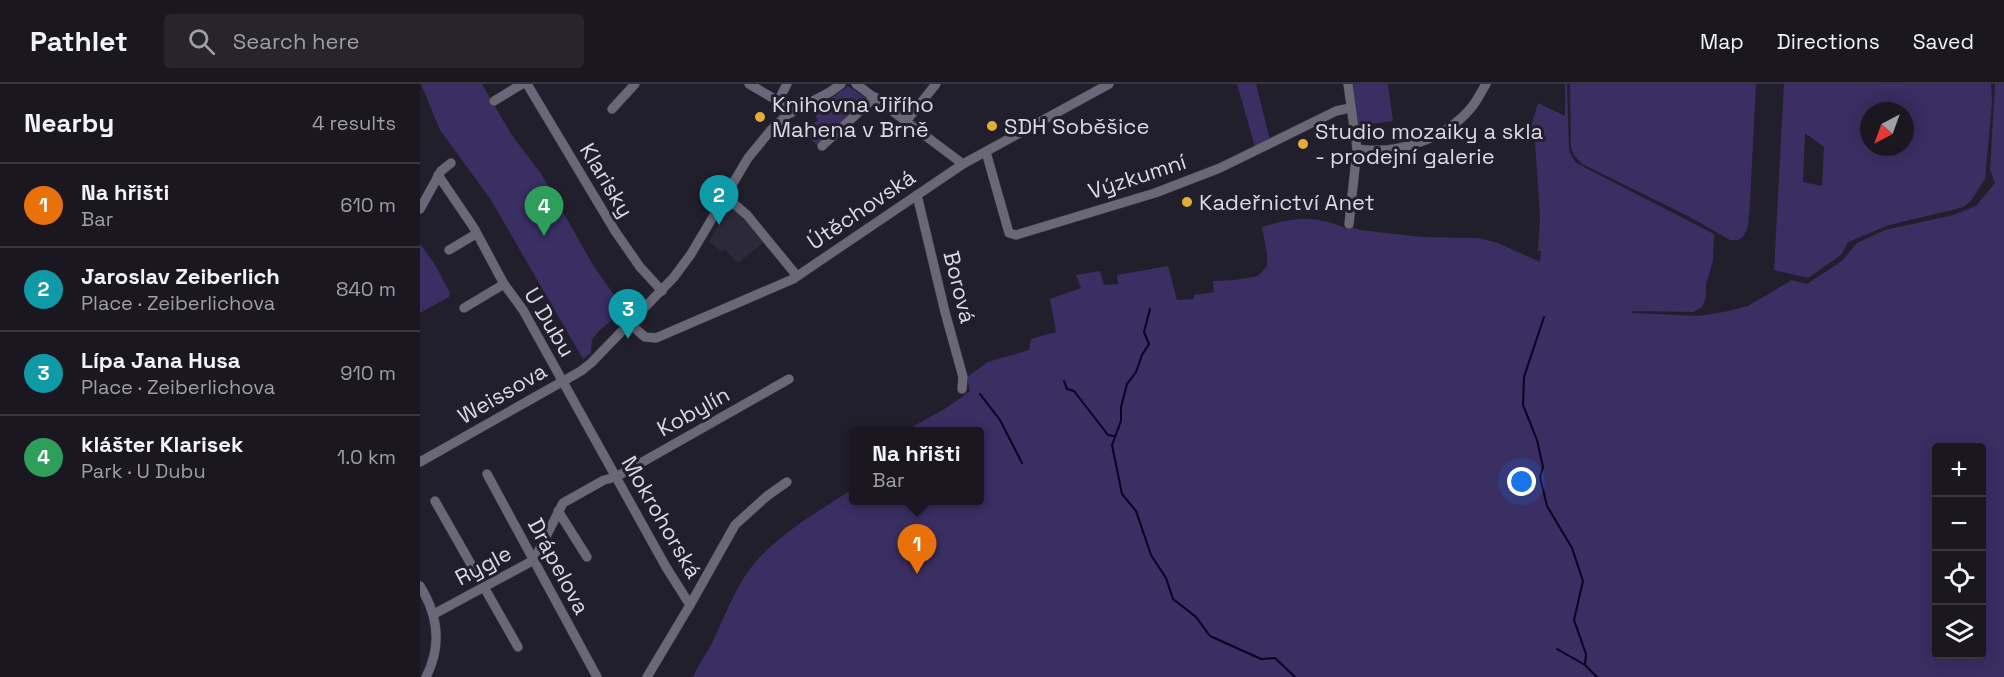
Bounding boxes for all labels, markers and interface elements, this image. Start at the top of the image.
search box [164,14,584,68]
text: Pathlet [30,23,128,59]
icon: search [185,25,218,58]
text: Search here [233,27,360,55]
text: Map [1700,28,1744,55]
text: Directions [1777,28,1880,55]
text: Saved [1913,28,1974,55]
place label: Knihovna Jiřího Mahena v Brně [772,90,934,143]
north arrow [1860,102,1914,156]
text: Nearby [24,106,114,140]
text: 4 results [312,110,396,136]
marker: Knihovna Jiřího Mahena v Brně [753,110,767,124]
place label: SDH Soběšice [1004,112,1150,140]
place label: Studio mozaiky a skla - prodejní galerie [1315,117,1544,170]
marker: SDH Soběšice [985,119,999,133]
marker: Studio mozaiky a skla - prodejní galerie [1296,137,1310,151]
street label: Klarisky [574,138,640,222]
street label: Výzkumní [1084,147,1190,205]
street label: Útěchovská [802,162,921,255]
pin: 2 [700,176,738,225]
text: Na hřišti [81,178,169,206]
pin: 4 [524,186,564,236]
place label: Kadeřnictví Anet [1199,188,1375,216]
text: 1 [39,192,48,218]
text: 610 m [340,192,396,218]
marker: Kadeřnictví Anet [1180,195,1194,209]
text: Bar [81,206,113,232]
street label: Borová [938,248,983,326]
text: Jaroslav Zeiberlich [81,262,280,290]
text: 2 [38,276,49,302]
text: 840 m [336,276,396,302]
street label: U Dubu [518,282,582,362]
text: Place · Zeiberlichova [81,290,275,316]
pin: 3 [608,290,648,339]
text: Lípa Jana Husa [81,346,241,374]
street label: Weissova [453,356,552,430]
text: 3 [37,360,50,386]
text: 910 m [340,360,396,386]
text: Place · Zeiberlichova [81,374,275,400]
street label: Kobylín [652,380,734,442]
popup [849,427,984,505]
text: klášter Klarisek [81,430,243,458]
text: Na hřišti [872,439,961,467]
map controls [1932,443,1986,659]
button: + [1932,443,1986,497]
text: 4 [37,444,50,470]
text: 1.0 km [337,444,396,470]
street label: Mokrohorská [616,451,709,584]
text: Park · U Dubu [81,458,206,484]
text: Bar [872,467,905,493]
your location [1507,467,1536,496]
button: − [1932,497,1986,551]
street label: Drápelova [522,513,596,619]
pin: 1 [898,524,936,574]
street label: Rygle [450,539,516,591]
button: locate [1932,551,1986,605]
button: layers [1932,605,1986,659]

